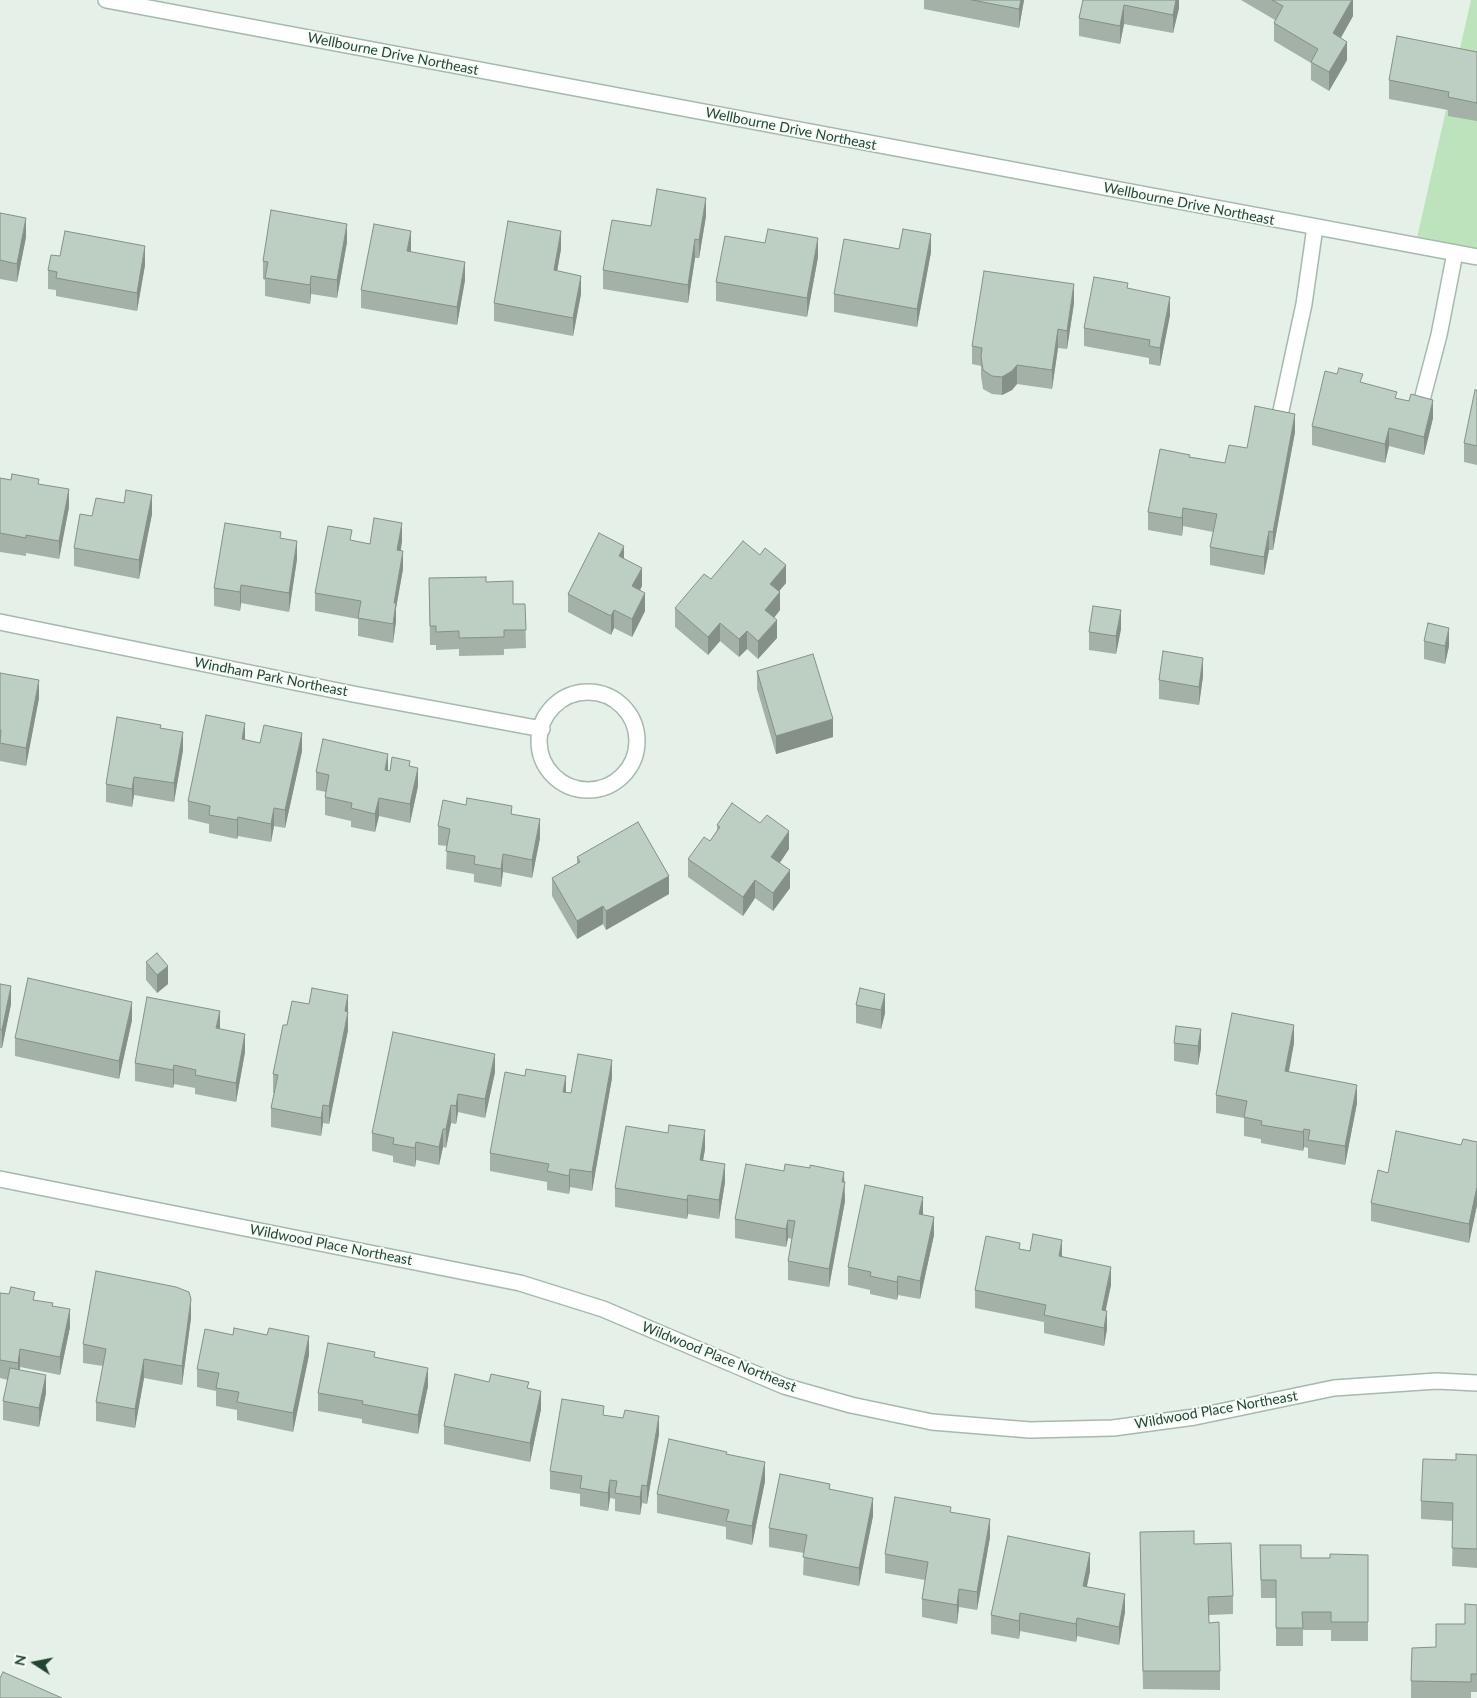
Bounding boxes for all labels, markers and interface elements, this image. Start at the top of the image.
street label: Wellbourne Drive Northeast [306,29,480,79]
street label: Wellbourne Drive Northeast [704,104,878,154]
street label: Wellbourne Drive Northeast [1102,179,1276,229]
street label: Windham Park Northeast [193,654,349,700]
street label: Wildwood Place Northeast [248,1221,414,1269]
street label: Wildwood Place Northeast [639,1318,799,1396]
street label: Wildwood Place Northeast [1133,1387,1299,1433]
north arrow [10,1638,60,1688]
text: N [10,1653,29,1667]

